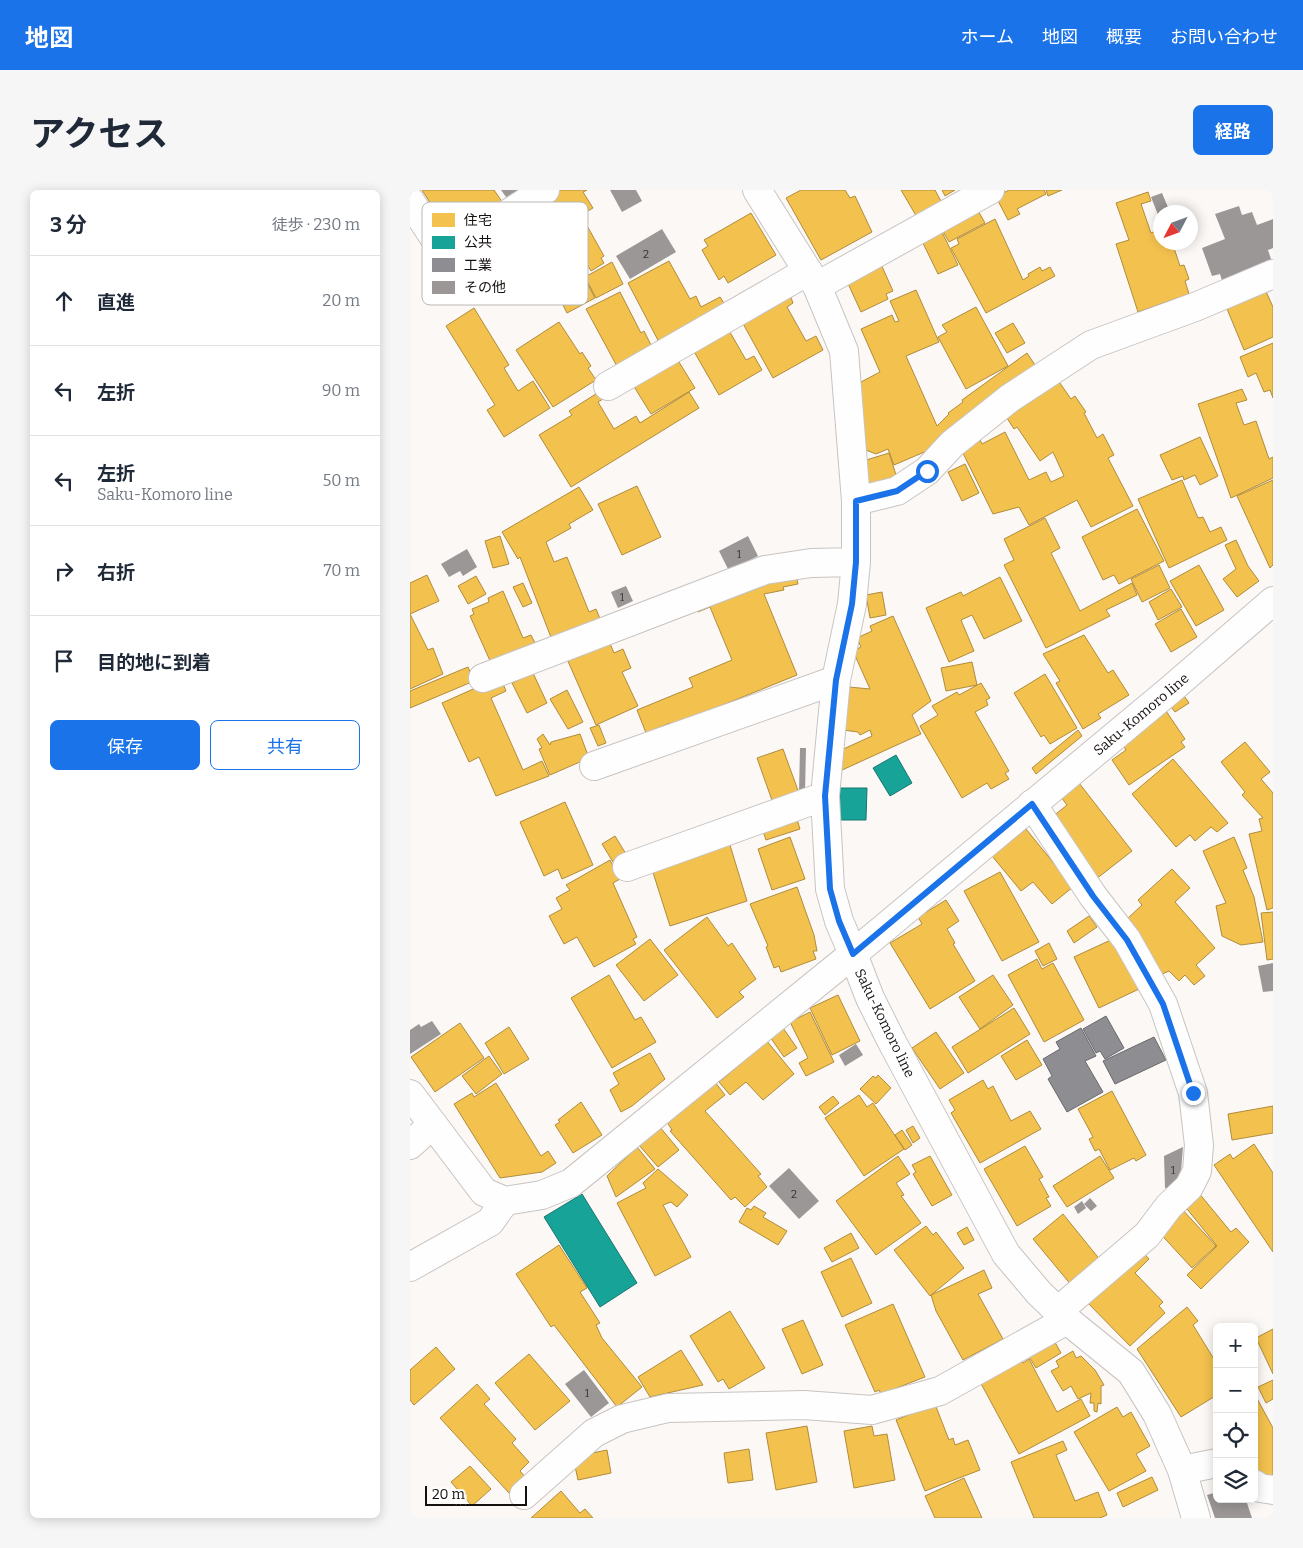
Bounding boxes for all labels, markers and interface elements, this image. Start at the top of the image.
text: 地図 [25,24,73,52]
text: ホーム [961,26,1014,48]
text: 地図 [1042,26,1078,48]
text: 概要 [1106,26,1142,48]
text: お問い合わせ [1170,26,1278,48]
button: 経路 [1193,105,1273,155]
text: アクセス [30,113,168,155]
legend [422,202,588,305]
north arrow [1153,205,1198,250]
text: 3 分 [50,212,87,238]
text: 住宅 [464,212,492,229]
text: 徒歩 · 230 m [272,215,360,234]
text: 公共 [464,234,492,251]
house number: 2 [643,248,649,261]
text: 工業 [464,257,492,274]
text: その他 [464,279,506,296]
icon: ahead [50,287,78,315]
text: 直進 [97,291,135,314]
text: 20 m [323,291,360,310]
icon: left [50,377,78,405]
text: 左折 [97,381,135,404]
text: 90 m [322,381,360,400]
route start [916,460,939,483]
text: 左折 [97,462,135,485]
icon: left [50,467,78,495]
text: 50 m [323,471,360,490]
text: Saku-Komoro line [97,485,233,504]
house number: 1 [737,548,742,561]
icon: right [50,557,78,585]
text: 右折 [97,561,135,584]
text: 70 m [324,561,360,580]
house number: 1 [620,591,625,604]
icon: arrive [50,647,78,675]
text: 目的地に到着 [97,651,211,674]
street label: Saku-Komoro line [1090,670,1192,759]
button: 保存 [50,720,200,770]
button: 共有 [210,720,360,770]
street label: Saku-Komoro line [851,966,918,1080]
route end [1182,1082,1205,1105]
house number: 1 [1171,1164,1176,1177]
house number: 2 [791,1188,797,1201]
map controls [1213,1323,1258,1503]
button: + [1213,1323,1258,1368]
button: − [1213,1368,1258,1413]
house number: 1 [585,1387,590,1400]
button: locate [1213,1413,1258,1458]
button: layers [1213,1458,1258,1503]
scale bar [425,1483,528,1506]
text: 20 m [432,1486,465,1503]

